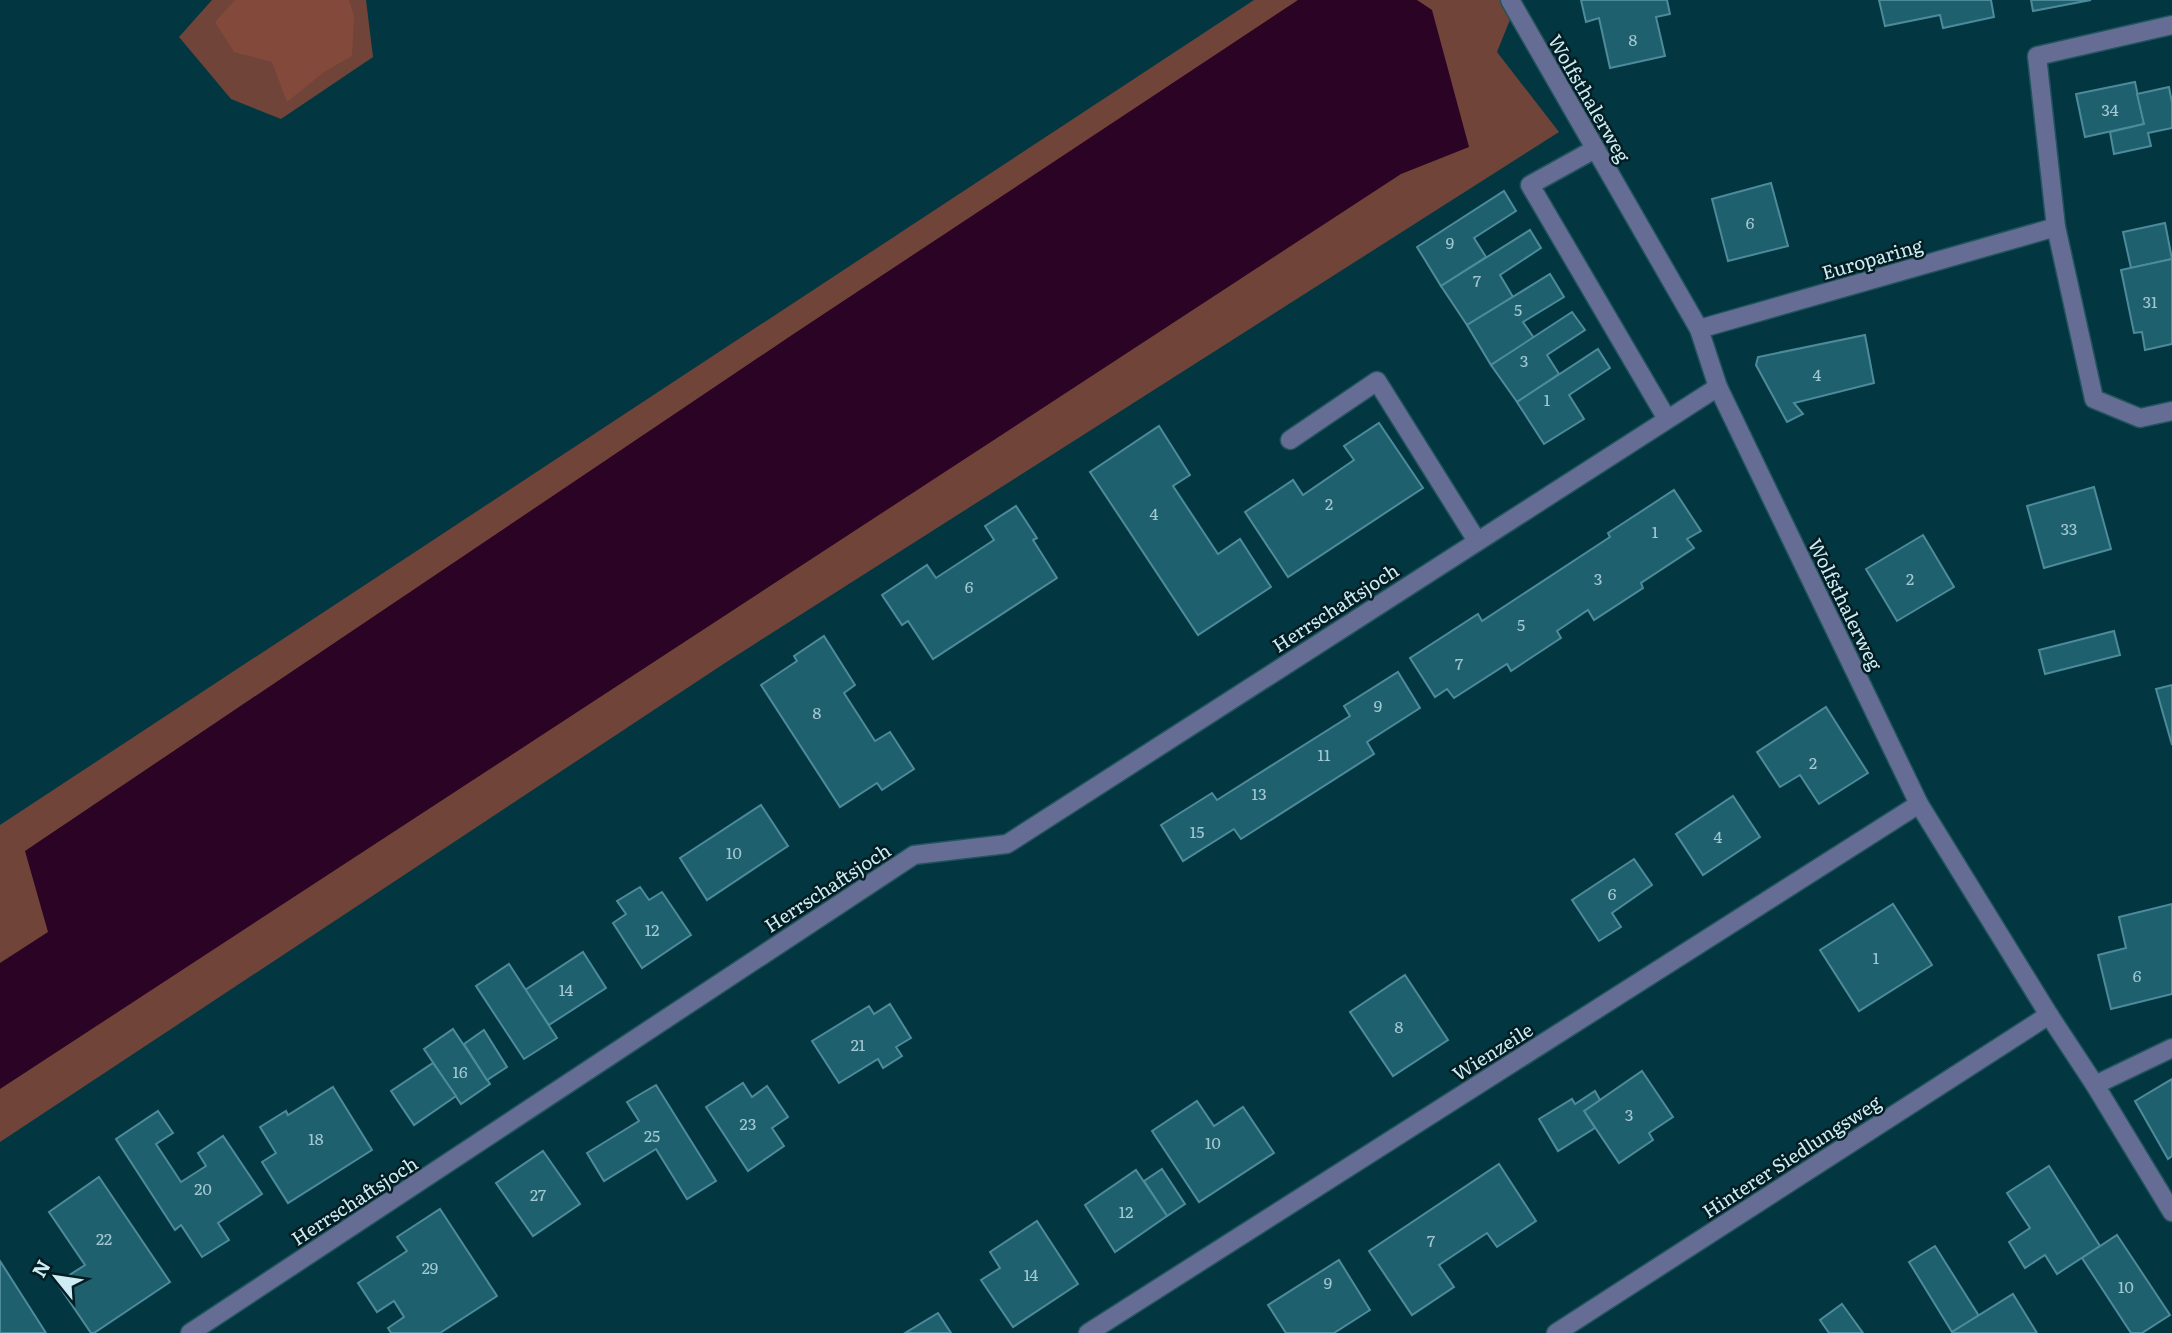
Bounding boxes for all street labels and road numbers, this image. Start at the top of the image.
street label: Wolfsthalerweg [1542,29,1638,168]
street label: Europaring [1818,230,1926,286]
street label: Wolfsthalerweg [1802,533,1890,675]
street label: Herrschaftsjoch [1266,556,1404,658]
street label: Herrschaftsjoch [758,836,896,938]
street label: Wienzeile [1446,1015,1538,1087]
street label: Hinterer Siedlungsweg [1696,1087,1886,1224]
street label: Herrschaftsjoch [285,1149,423,1251]

